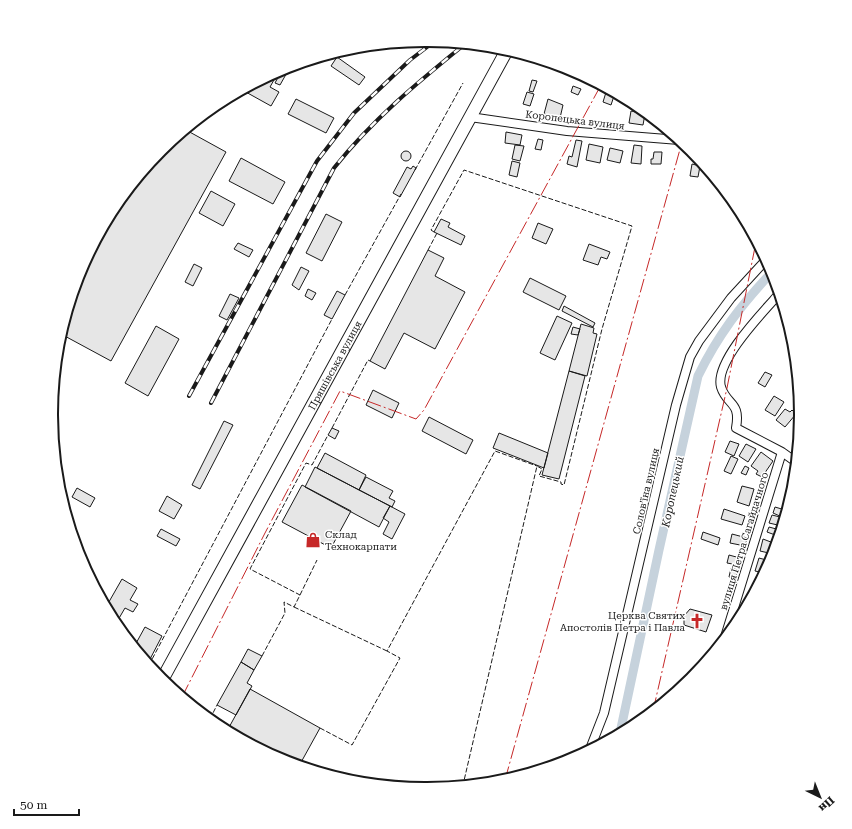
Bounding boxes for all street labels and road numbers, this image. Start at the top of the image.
street label: Коропецька вулиця [525,108,626,132]
street label: Пряшівська вулиця [306,318,363,412]
street label: Соловʼїна вулиця [631,447,661,535]
street label: вулиця Петра Сагайдачного [718,471,770,611]

